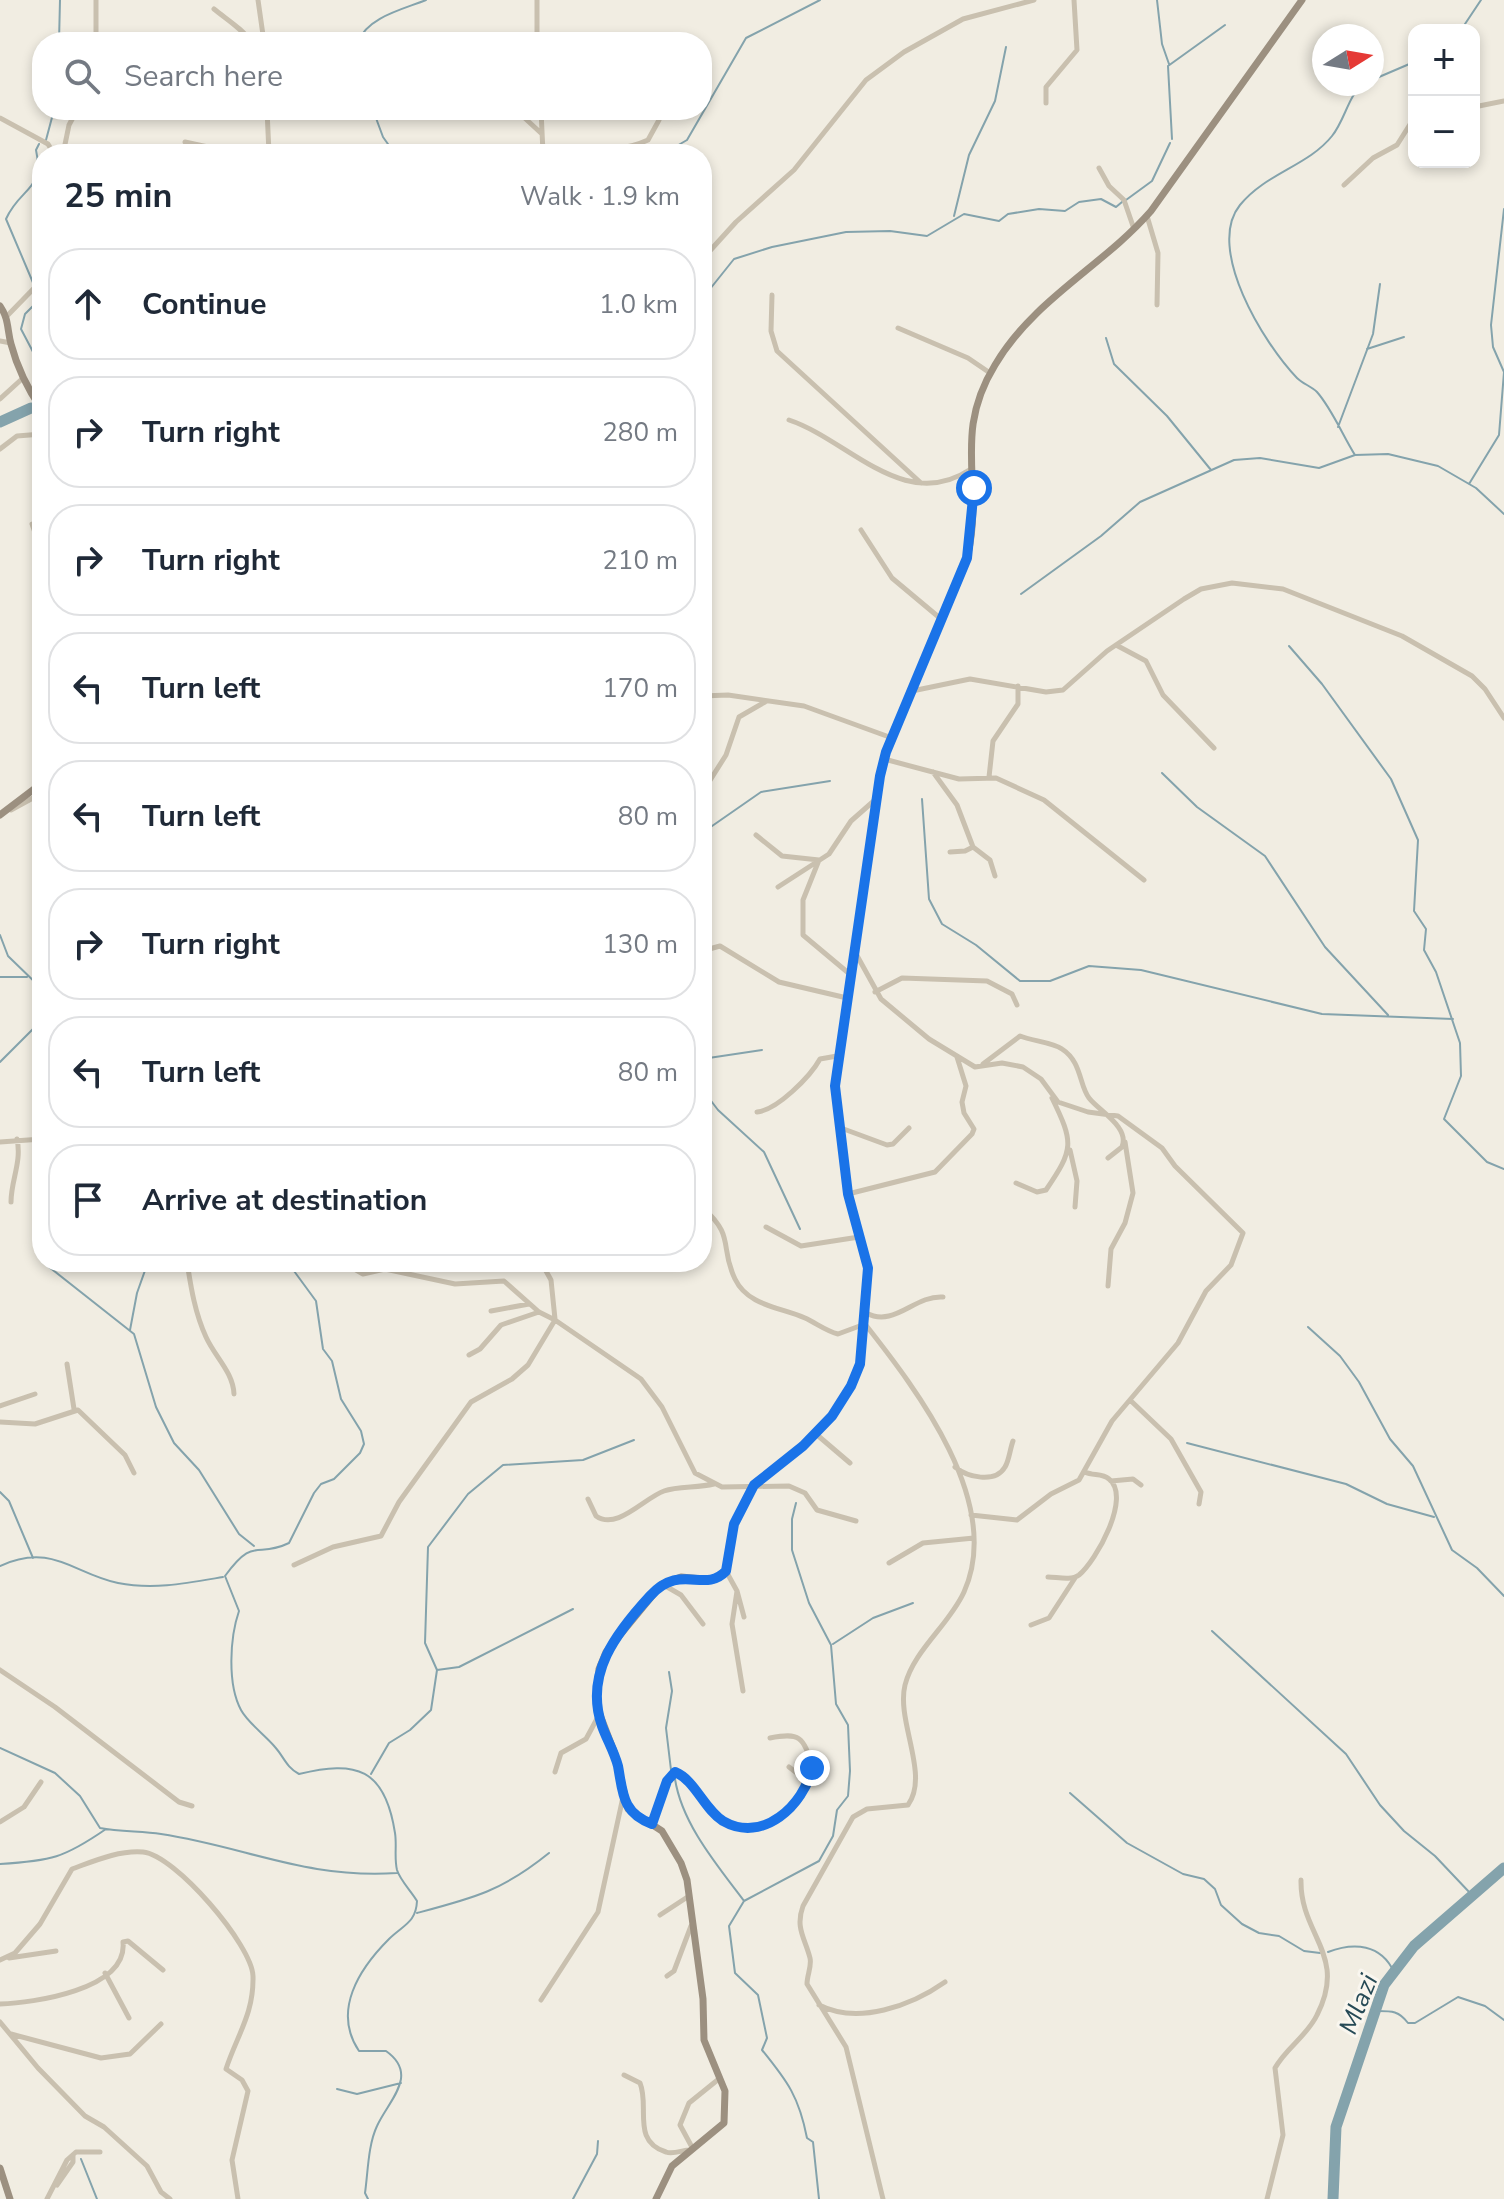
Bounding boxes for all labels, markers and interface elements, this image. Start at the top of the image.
north arrow [1312,24,1384,96]
map controls [1408,24,1480,168]
button: + [1408,24,1480,96]
search box [32,32,712,120]
icon: search [60,54,104,98]
text: Search here [124,56,283,97]
button: − [1408,96,1480,168]
text: 25 min [64,173,172,219]
text: Walk · 1.9 km [520,179,680,214]
icon: ahead [66,282,110,326]
text: Continue [142,284,267,325]
text: 1.0 km [599,287,678,322]
icon: right [66,410,110,454]
text: Turn right [142,412,280,453]
text: 280 m [602,415,678,450]
route start [956,470,992,506]
icon: right [66,538,110,582]
text: Turn right [142,540,280,581]
text: 210 m [602,543,678,578]
icon: left [66,666,110,710]
text: Turn left [142,668,260,709]
text: 170 m [602,671,678,706]
icon: left [66,794,110,838]
text: Turn left [142,796,260,837]
text: 80 m [618,799,678,834]
icon: right [66,922,110,966]
text: Turn right [142,924,280,965]
text: 130 m [602,927,678,962]
icon: left [66,1050,110,1094]
text: Turn left [142,1052,260,1093]
text: 80 m [618,1055,678,1090]
icon: arrive [66,1178,110,1222]
text: Arrive at destination [142,1180,427,1221]
route end [794,1750,830,1786]
water label: Mlazi [1331,1968,1387,2039]

